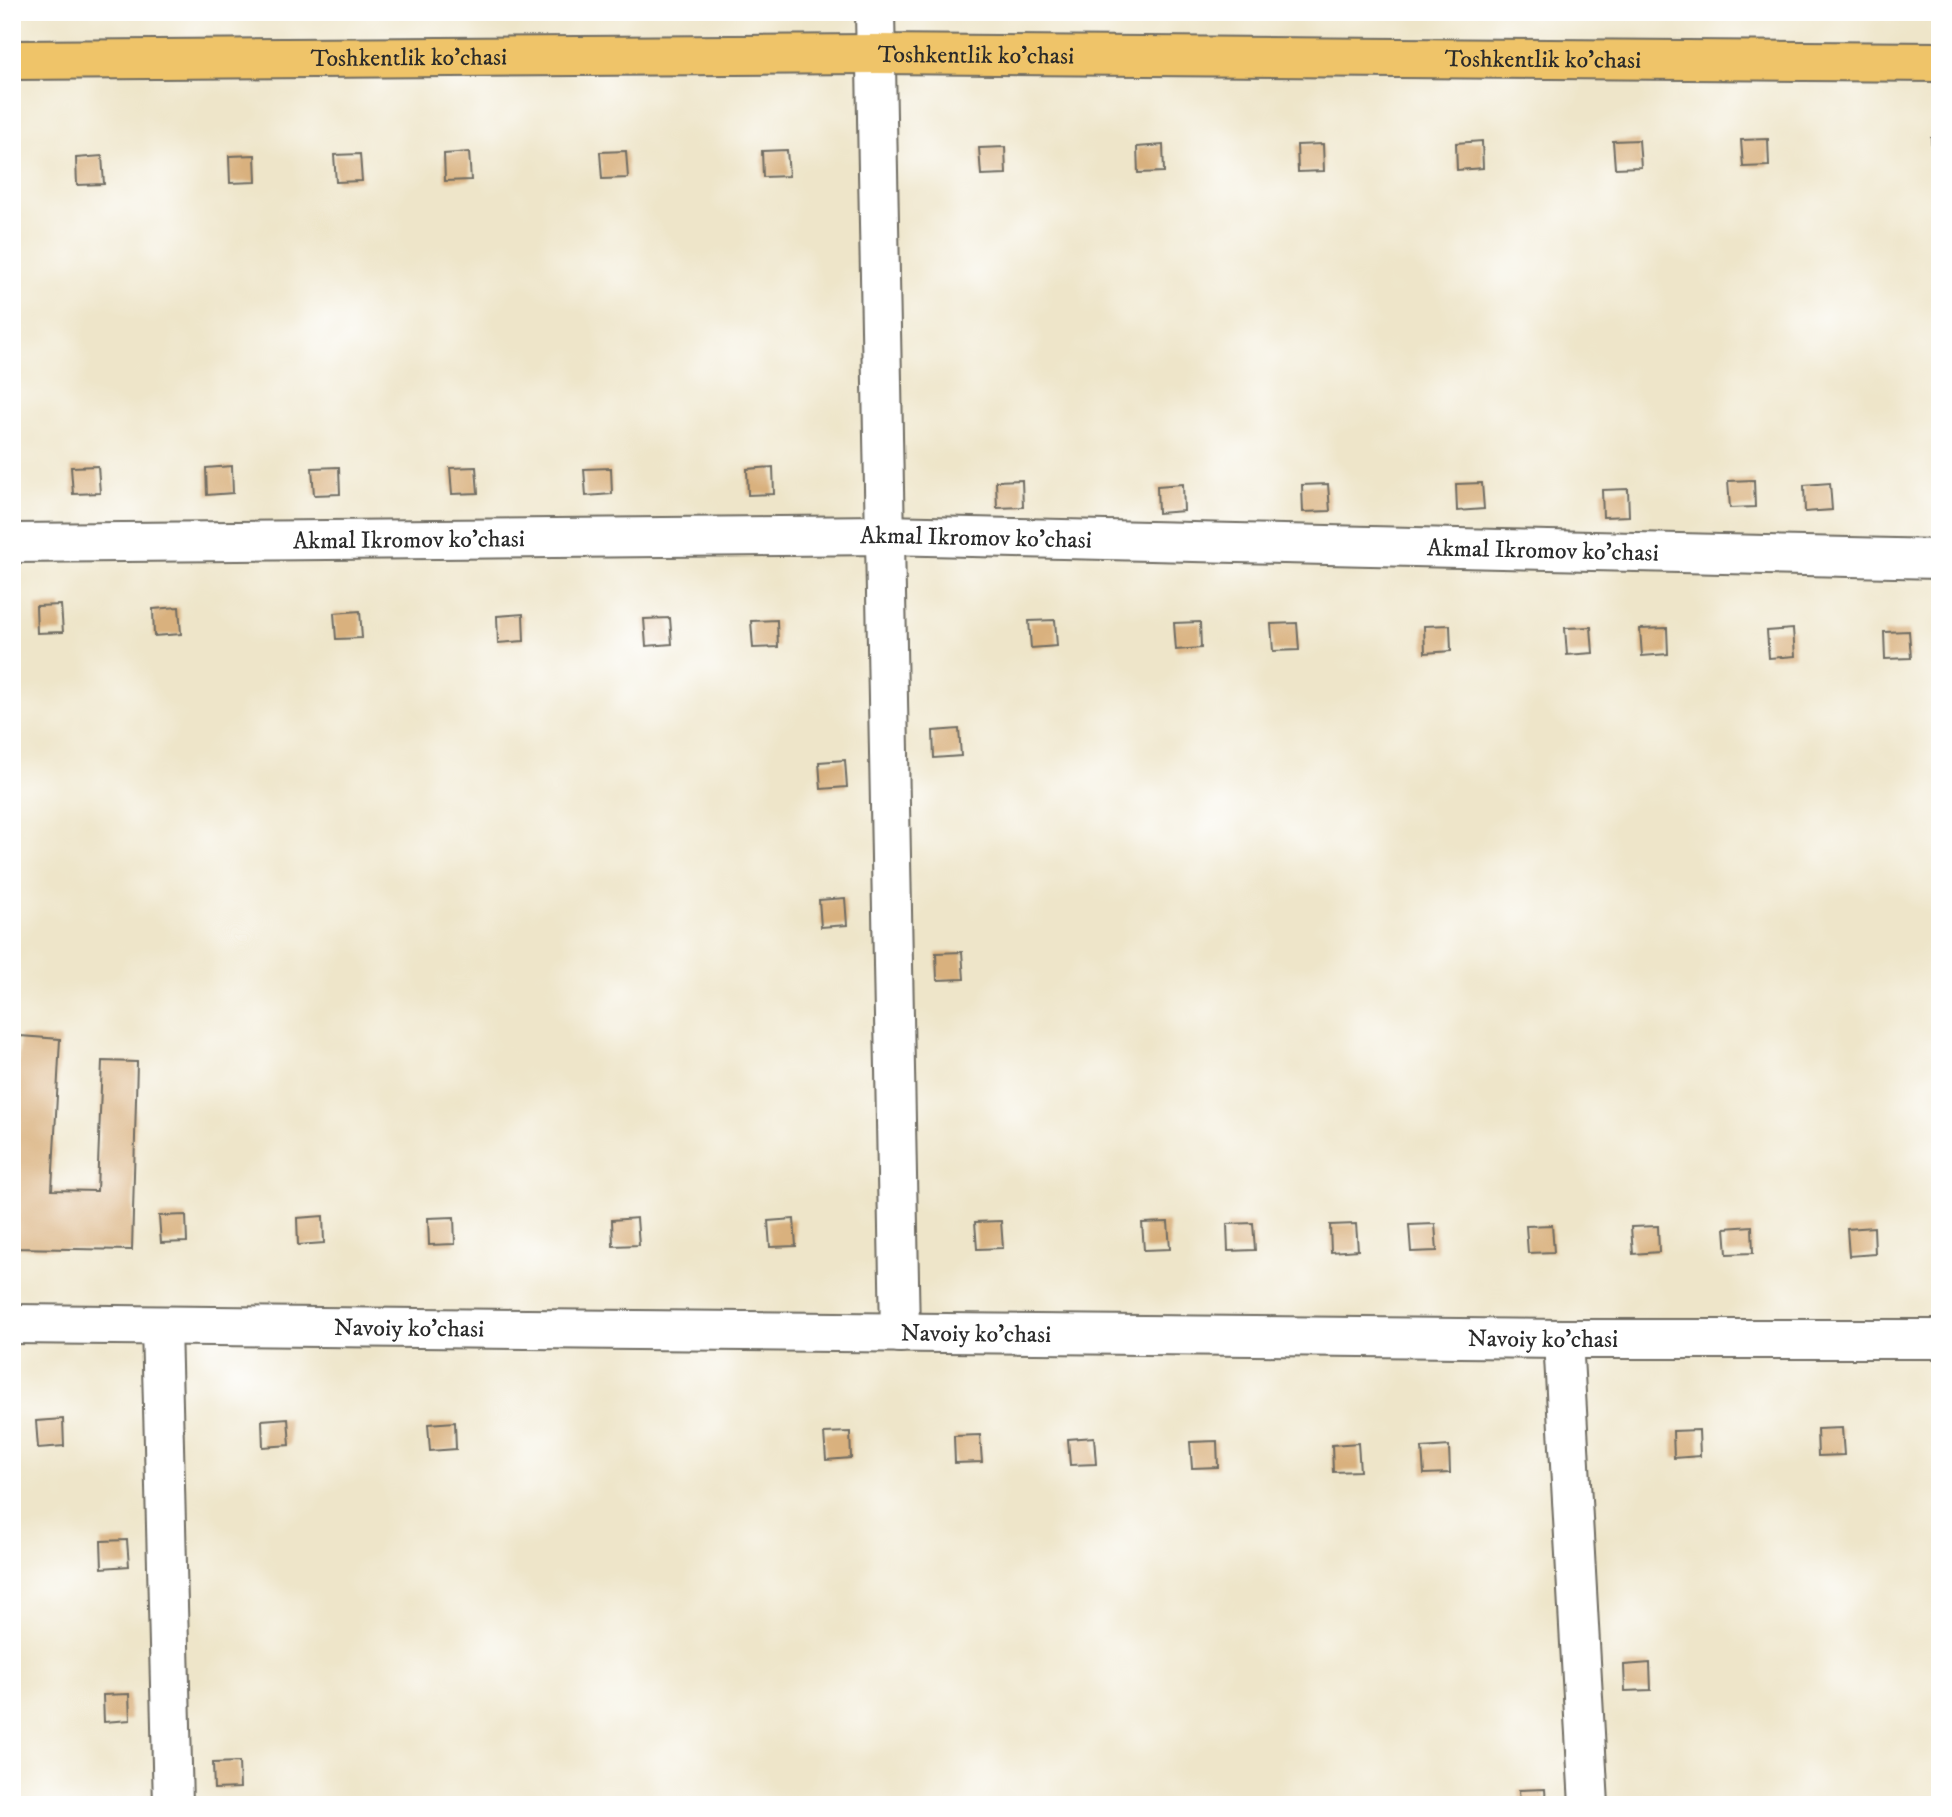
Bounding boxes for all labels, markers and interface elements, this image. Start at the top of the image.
street label: Toshkentlik ko'chasi [878,40,1074,71]
street label: Toshkentlik ko'chasi [311,43,507,74]
street label: Toshkentlik ko'chasi [1445,44,1641,76]
street label: Akmal Ikromov ko'chasi [860,521,1092,556]
street label: Akmal Ikromov ko'chasi [293,524,525,556]
street label: Akmal Ikromov ko'chasi [1426,533,1659,569]
street label: Navoiy ko'chasi [334,1313,484,1345]
street label: Navoiy ko'chasi [901,1319,1051,1350]
street label: Navoiy ko'chasi [1468,1324,1618,1355]

